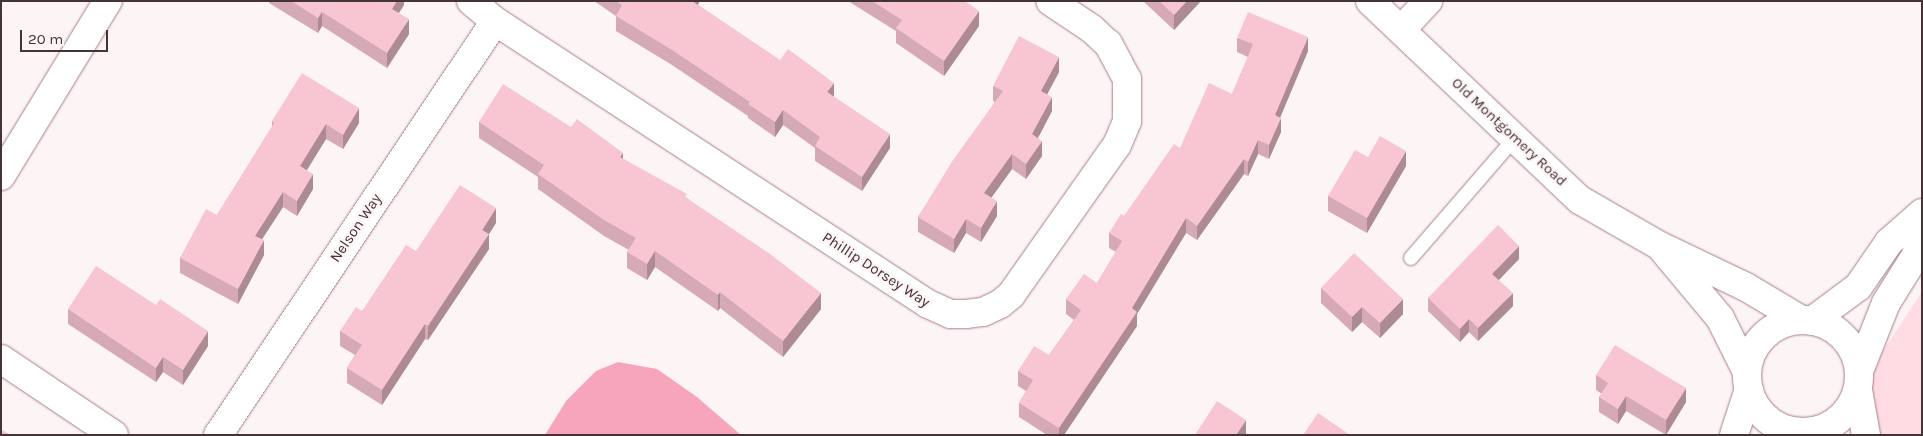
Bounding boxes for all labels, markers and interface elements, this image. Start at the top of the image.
scale bar [22,20,110,52]
text: 20 m [28,30,63,48]
street label: Old Montgomery Road [1448,74,1570,190]
street label: Nelson Way [326,190,386,266]
street label: Phillip Dorsey Way [819,228,933,312]

